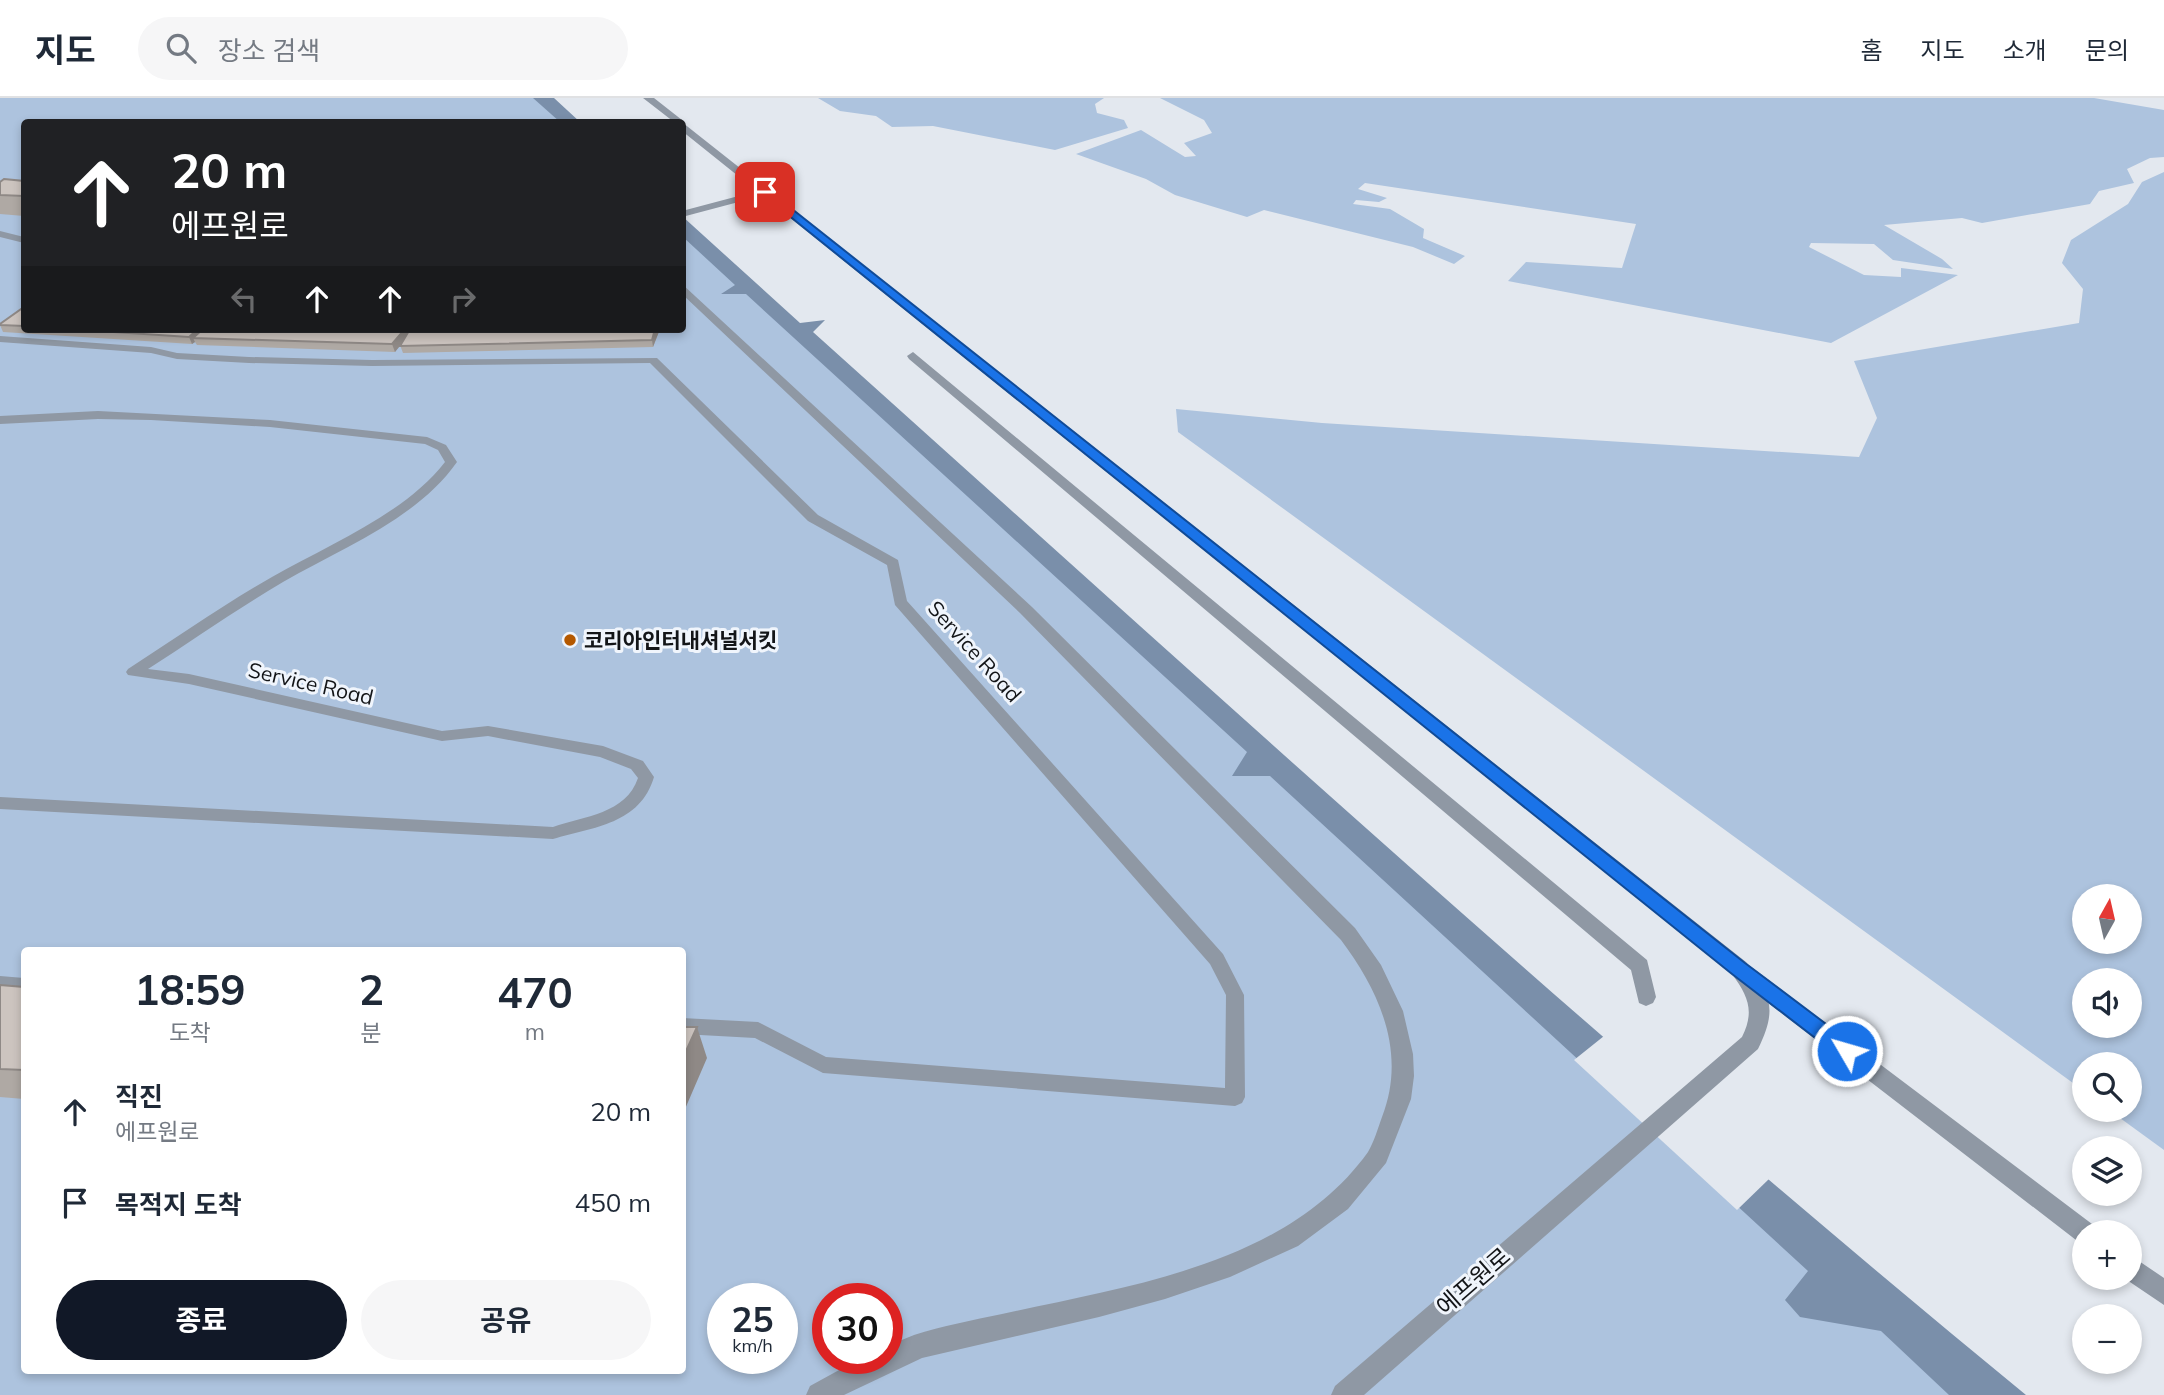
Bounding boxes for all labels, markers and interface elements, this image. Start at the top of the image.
search box [138,17,628,80]
text: 지도 [35,29,96,70]
icon: search [162,29,200,67]
text: 장소 검색 [218,34,320,67]
text: 홈 [1860,35,1882,65]
text: 지도 [1920,35,1965,65]
text: 소개 [2003,35,2047,65]
text: 문의 [2085,35,2129,65]
text: 20 m [171,139,287,200]
icon: ahead [56,147,147,238]
pin [735,162,795,222]
icon: arrive [746,173,784,211]
text: 에프원로 [171,205,289,245]
icon: left [225,280,263,318]
icon: ahead [298,280,336,318]
icon: ahead [371,280,409,318]
icon: right [444,280,482,318]
street label: Service Road [923,595,1027,707]
place label: 코리아인터내셔널서킷 [584,627,777,653]
marker: 코리아인터내셔널서킷 [562,632,578,648]
street label: Service Road [246,656,376,710]
north arrow [2072,884,2142,954]
map controls [2072,884,2142,1374]
text: 18:59 [134,963,245,1016]
text: 2 [359,963,384,1016]
text: 470 [497,966,573,1019]
button: sound [2072,968,2142,1038]
position arrow [1810,1014,1884,1088]
text: m [525,1017,545,1046]
text: 도착 [169,1018,211,1047]
text: 분 [361,1018,382,1047]
button: search [2072,1052,2142,1122]
text: 직진 [115,1080,163,1113]
icon: ahead [56,1093,94,1131]
text: 20 m [590,1095,651,1128]
text: 에프원로 [115,1117,200,1146]
button: layers [2072,1136,2142,1206]
icon: arrive [56,1184,94,1222]
text: 450 m [575,1186,651,1219]
text: 목적지 도착 [115,1188,242,1221]
button: + [2072,1220,2142,1290]
street label: 에프원로 [1430,1241,1516,1321]
button: 종료 [56,1280,347,1360]
button: 공유 [361,1280,651,1360]
speed limit sign: 30 [812,1283,903,1374]
text: 25 [731,1297,774,1341]
button: − [2072,1304,2142,1374]
text: km/h [732,1334,773,1357]

